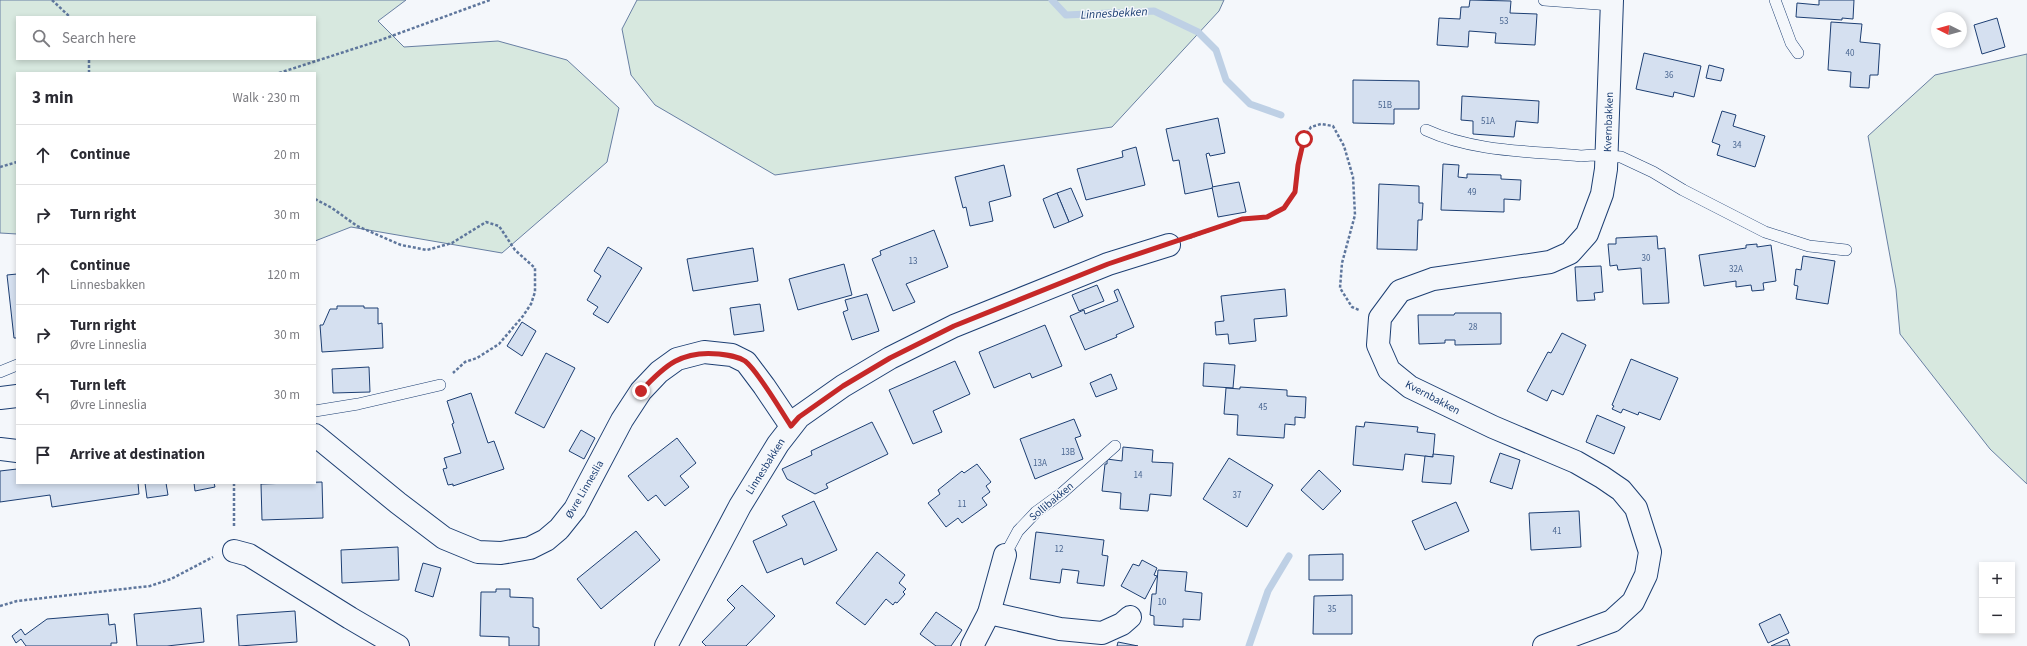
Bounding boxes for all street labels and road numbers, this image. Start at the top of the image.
street label: Kvernbakken [1600,92,1617,152]
street label: Kvernbakken [1403,377,1463,418]
street label: Linnesbakken [742,435,789,497]
street label: Øvre Linneslia [562,457,607,521]
street label: Sollibakken [1026,478,1077,524]

